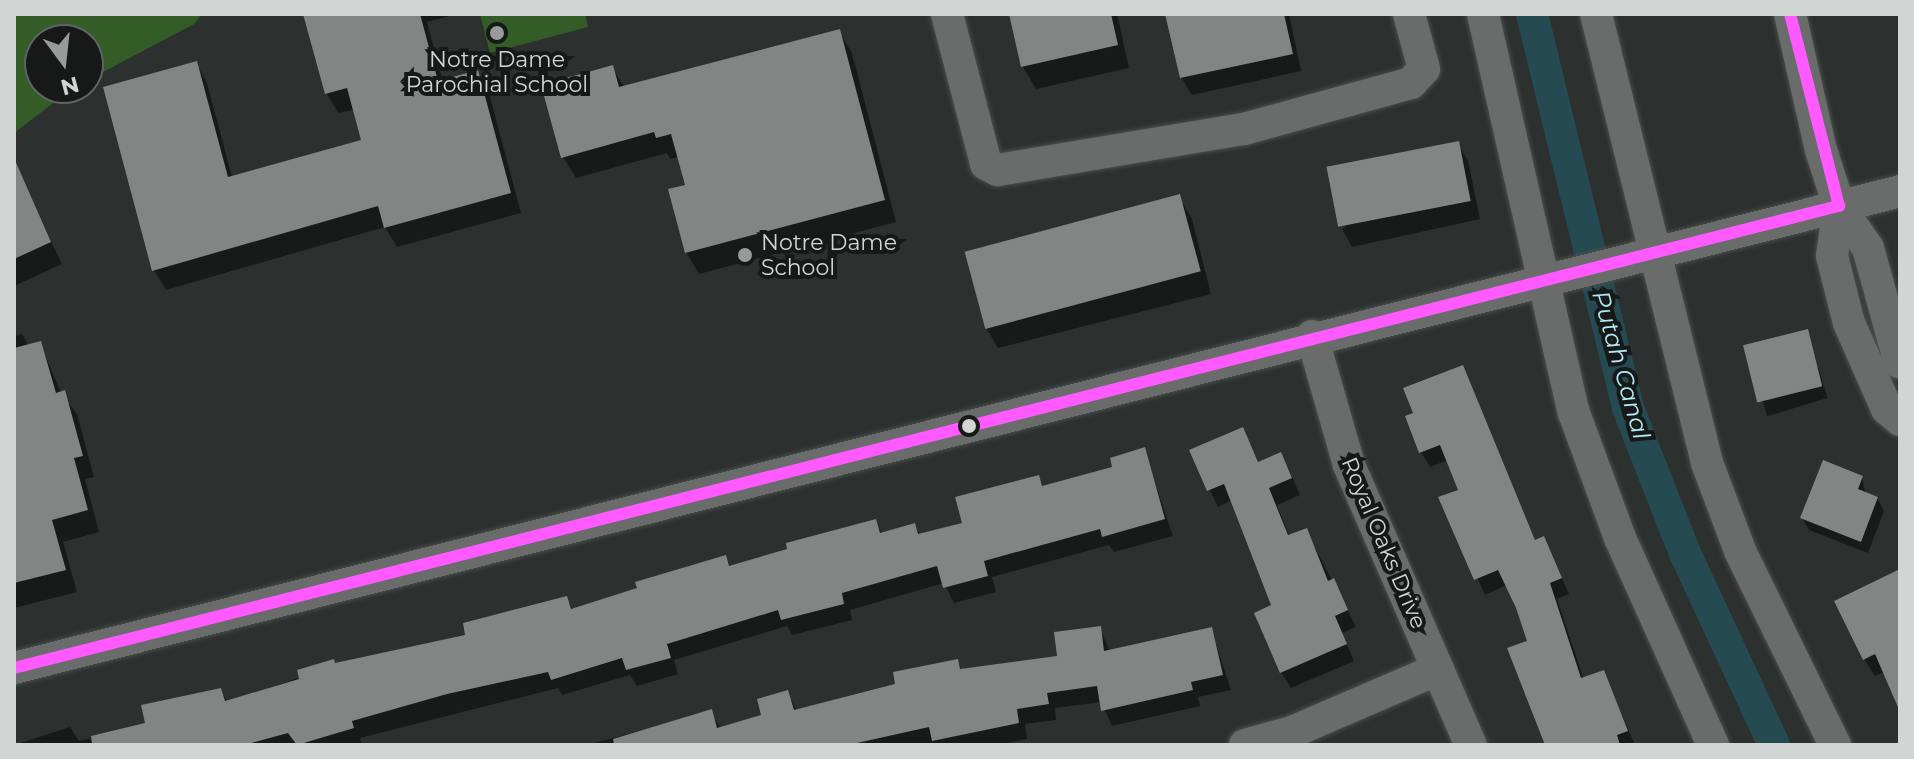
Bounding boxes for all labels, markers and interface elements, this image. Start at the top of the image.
north arrow [24,24,104,104]
marker: Notre Dame Parochial School [488,24,506,42]
place label: Notre Dame Parochial School [406,46,588,98]
text: N [58,70,82,101]
place label: Notre Dame School [761,229,897,280]
marker: Notre Dame School [736,246,754,264]
water label: Putah Canal [1586,287,1656,443]
unlabelled marker [961,418,977,434]
street label: Royal Oaks Drive [1336,453,1432,633]

